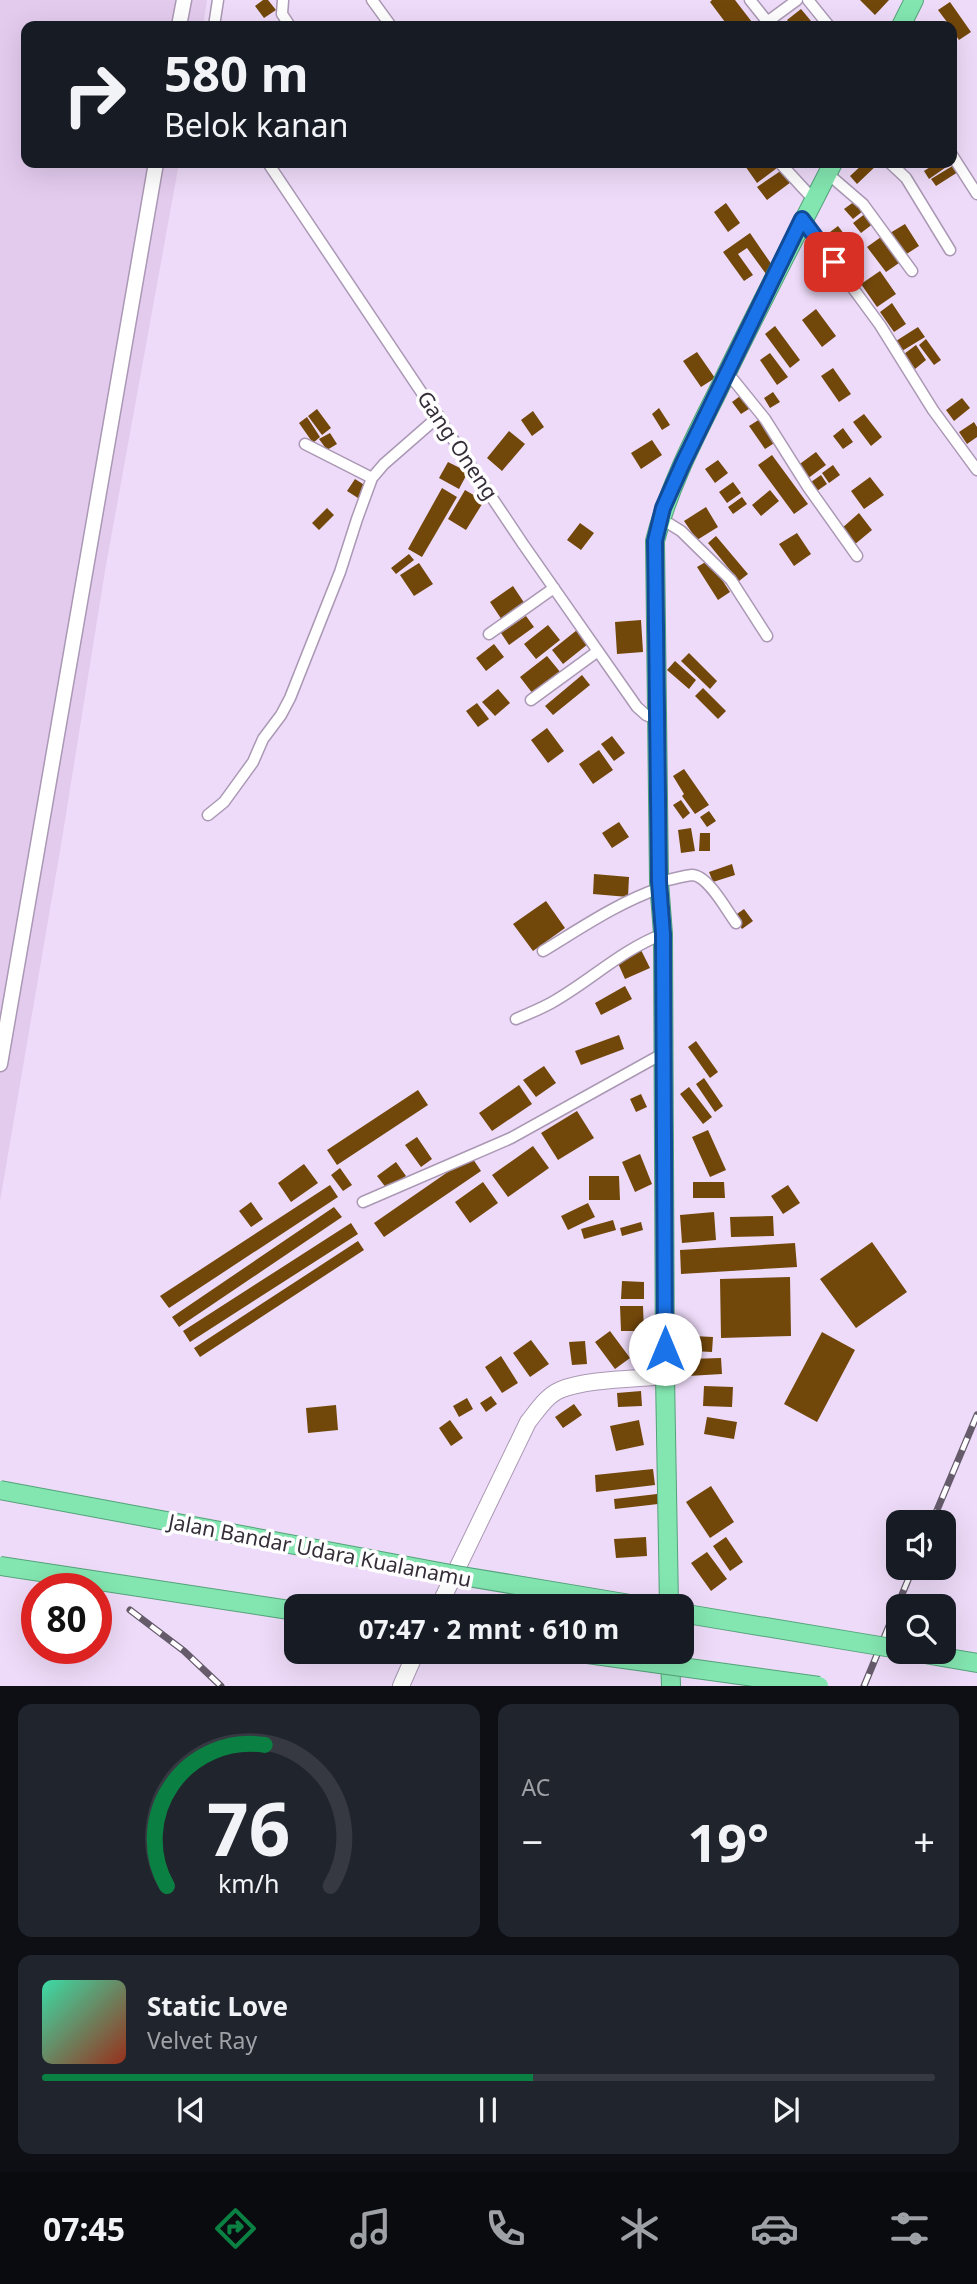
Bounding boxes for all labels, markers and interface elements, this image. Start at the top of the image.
text: 580 m [164,40,309,106]
icon: right [49,49,140,140]
text: Belok kanan [164,103,348,146]
pin [804,232,864,292]
icon: arrive [815,243,853,281]
street label: Gang Oneng [411,385,505,505]
position arrow [628,1312,702,1386]
street label: Jalan Bandar Udara Kualanamu [164,1506,474,1593]
map controls [886,1510,956,1664]
button: sound [886,1510,956,1580]
speed limit sign: 80 [21,1573,112,1664]
button: search [886,1594,956,1664]
text: 07:47 · 2 mnt · 610 m [359,1611,619,1647]
text: AC [522,1771,550,1803]
text: 76 [207,1779,290,1878]
text: 19° [687,1806,769,1877]
text: − [522,1815,543,1867]
text: + [913,1815,935,1867]
text: km/h [218,1866,280,1900]
text: Static Love [147,1988,288,2024]
text: Velvet Ray [147,2024,257,2056]
icon: previous [172,2091,210,2129]
icon: pause [469,2091,507,2129]
icon: next [767,2091,805,2129]
icon: directions [211,2204,260,2253]
icon: music [346,2204,395,2253]
icon: phone [481,2204,530,2253]
icon: climate [615,2204,664,2253]
icon: car [750,2204,799,2253]
icon: filters [885,2204,934,2253]
text: 07:45 [43,2207,125,2250]

